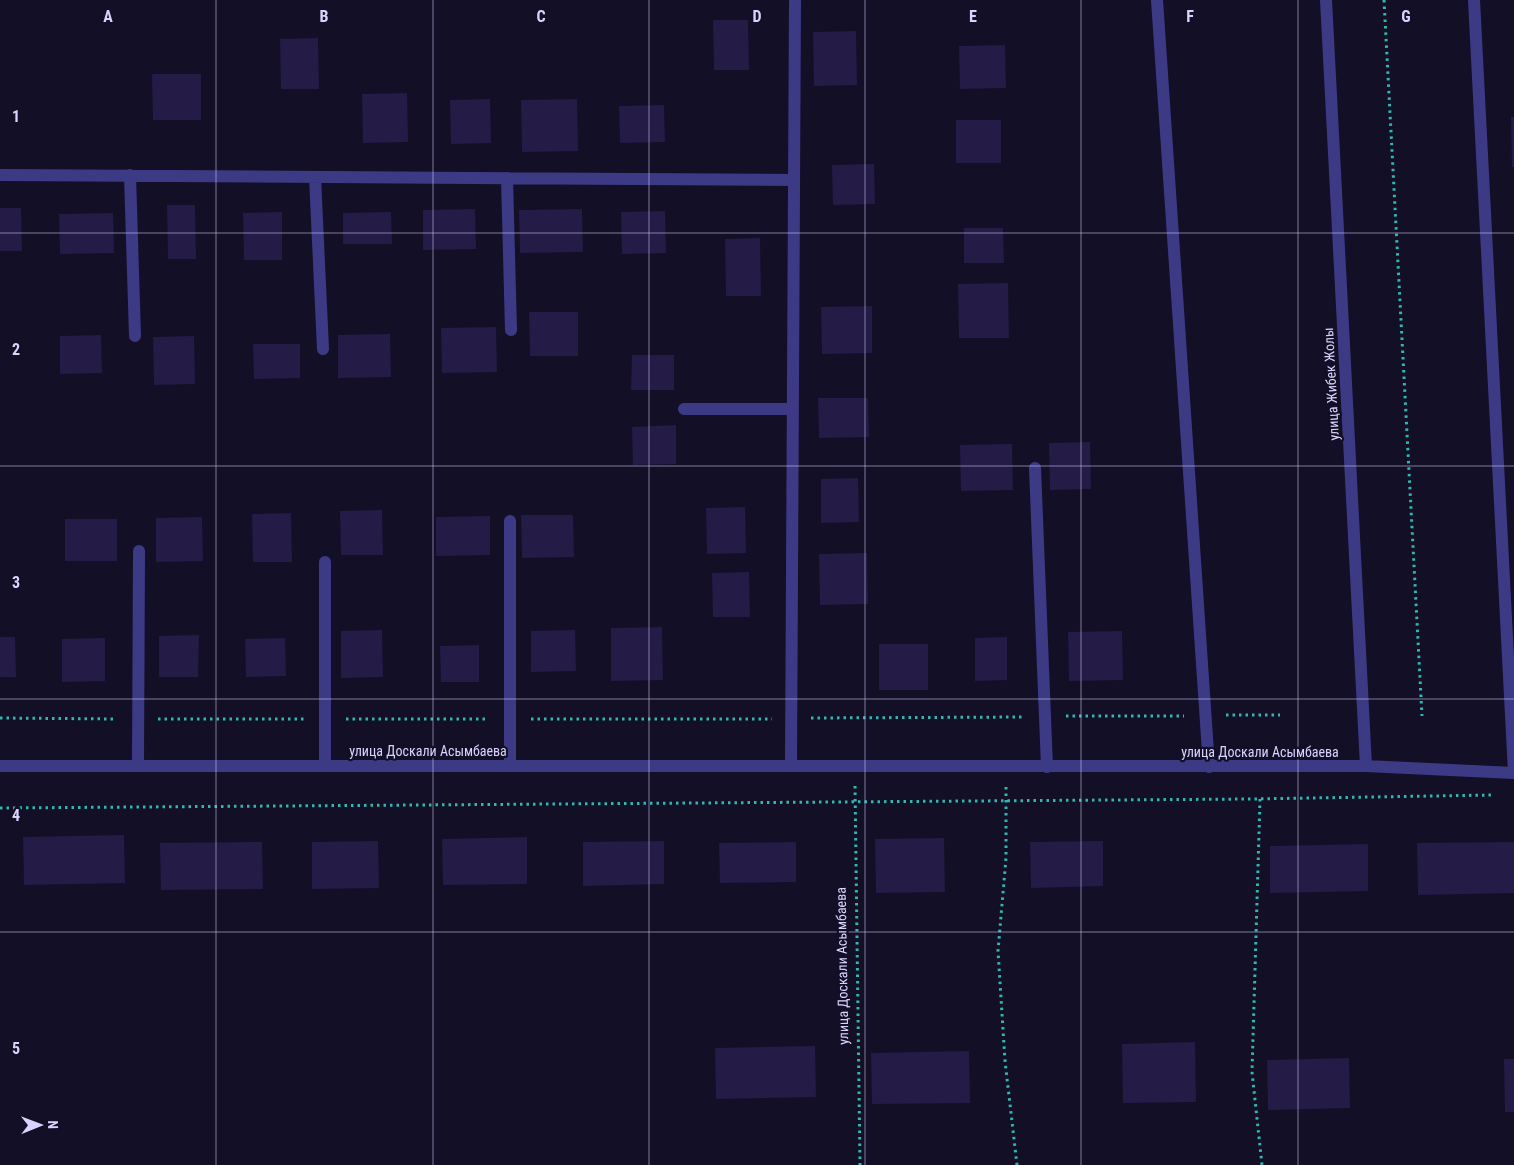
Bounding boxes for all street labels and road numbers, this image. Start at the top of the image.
street label: улица Жибек Жолы [1320,327,1342,441]
street label: улица Доскали Асымбаева [349,743,507,759]
street label: улица Доскали Асымбаева [1181,744,1339,760]
street label: улица Доскали Асымбаева [833,887,851,1045]

